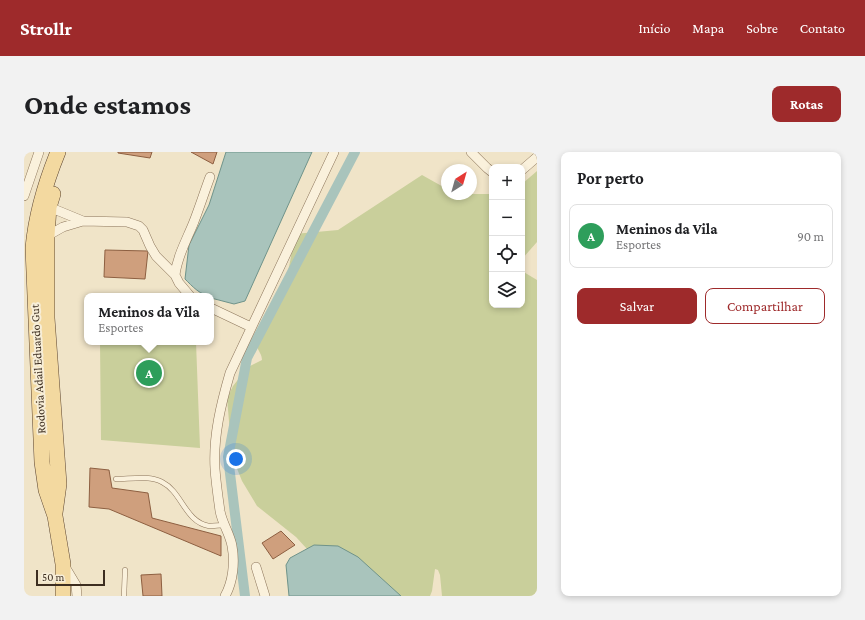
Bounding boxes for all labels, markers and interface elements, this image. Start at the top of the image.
text: Strollr [20,18,72,39]
text: Início [639,20,670,36]
text: Mapa [692,20,724,36]
text: Sobre [746,20,778,36]
text: Contato [800,20,845,36]
button: Rotas [772,86,841,122]
text: Onde estamos [24,89,191,120]
north arrow [441,164,477,200]
map controls [489,164,525,308]
button: + [489,164,525,200]
text: Por perto [577,169,644,188]
button: − [489,200,525,236]
text: Meninos da Vila [616,221,718,237]
text: A [587,229,595,244]
text: 90 m [797,229,824,244]
button: locate [489,236,525,272]
text: Esportes [616,237,661,252]
button: layers [489,272,525,308]
button: Salvar [577,288,697,324]
button: Compartilhar [705,288,825,324]
popup [84,293,214,345]
street label: Rodovia Adail Eduardo Gut [28,303,48,434]
text: Meninos da Vila [98,304,200,320]
text: Esportes [98,320,143,335]
pin: A [136,358,162,388]
your location [226,449,246,469]
scale bar [36,568,105,587]
text: 50 m [42,571,64,583]

